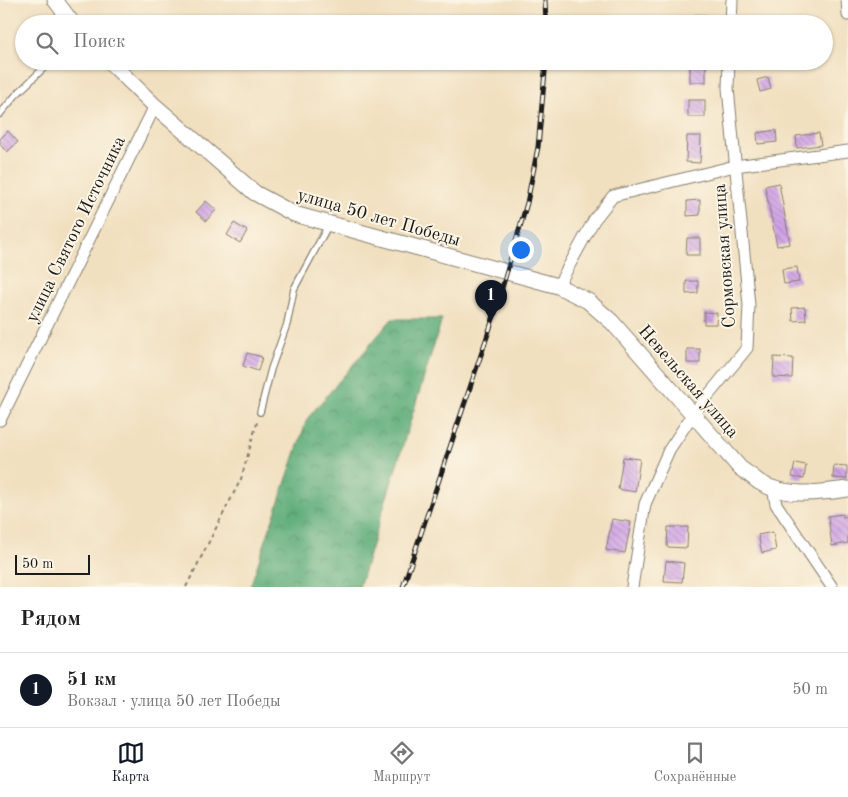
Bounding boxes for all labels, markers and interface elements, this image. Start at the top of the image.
search box [15,15,833,70]
icon: search [33,29,61,57]
text: Поиск [73,33,125,52]
street label: улица Святого Источника [23,133,129,326]
street label: Сормовская улица [711,183,739,329]
street label: улица 50 лет Победы [295,186,462,250]
your location [508,237,534,263]
pin: 1 [475,280,507,321]
street label: Невельская улица [635,322,742,442]
scale bar [15,552,90,575]
text: 50 m [22,557,53,571]
text: Рядом [20,609,81,630]
text: 51 км [67,671,117,690]
text: 1 [31,682,41,698]
text: 50 m [792,682,828,698]
text: Вокзал · улица 50 лет Победы [67,694,281,710]
tab: Карта [112,739,150,786]
tab: Маршрут [373,739,430,786]
tab: Сохранённые [654,739,736,786]

